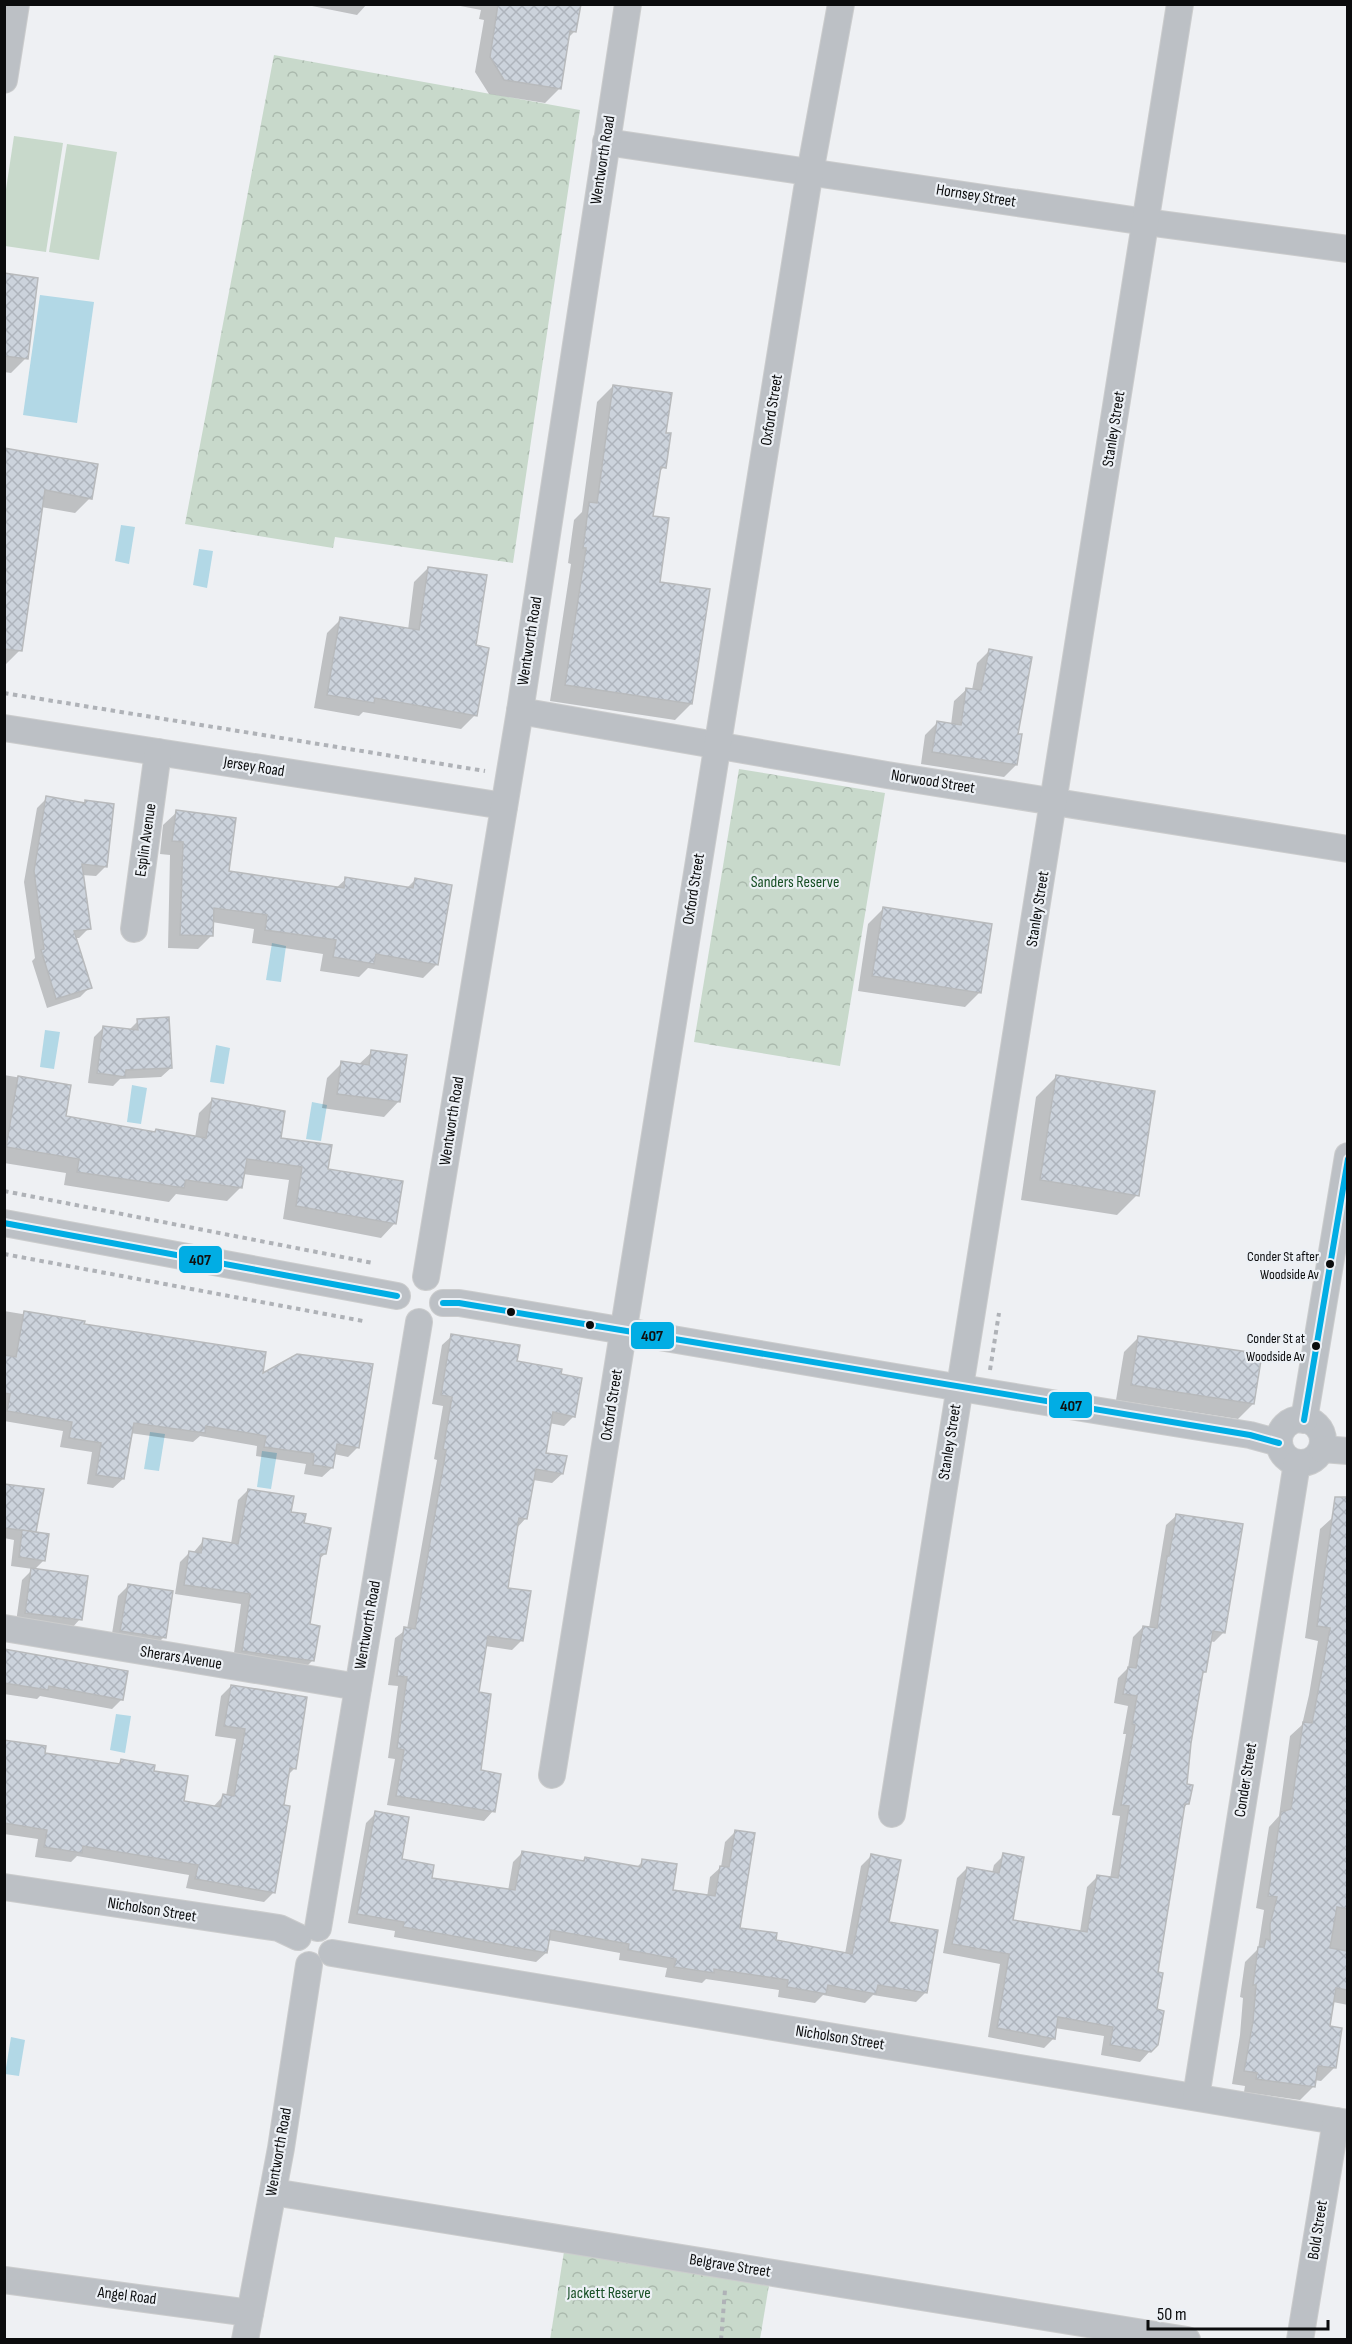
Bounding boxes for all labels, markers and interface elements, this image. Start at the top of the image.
street label: Wentworth Road [587,114,619,206]
street label: Hornsey Street [935,180,1017,212]
street label: Oxford Street [757,373,787,447]
street label: Stanley Street [1099,390,1129,468]
street label: Wentworth Road [514,595,546,687]
street label: Jersey Road [221,753,286,781]
street label: Norwood Street [890,766,976,798]
street label: Esplin Avenue [131,802,161,878]
street label: Oxford Street [679,852,709,926]
street label: Stanley Street [1023,870,1053,948]
park label: Sanders Reserve [751,873,839,892]
street label: Wentworth Road [436,1075,468,1167]
line badge: 407 [178,1245,223,1274]
place label: Conder St after Woodside Av [1247,1248,1320,1283]
text: 407 [189,1251,211,1270]
marker: Conder St after Woodside Av [1324,1258,1336,1270]
unlabelled marker [505,1306,517,1318]
unlabelled marker [584,1319,596,1331]
line badge: 407 [630,1321,675,1350]
text: 407 [641,1327,663,1346]
place label: Conder St at Woodside Av [1246,1330,1306,1365]
marker: Conder St at Woodside Av [1310,1340,1322,1352]
street label: Oxford Street [597,1368,627,1442]
line badge: 407 [1048,1391,1093,1419]
text: 407 [1060,1397,1082,1416]
street label: Stanley Street [935,1403,965,1481]
street label: Wentworth Road [351,1579,385,1671]
street label: Sherars Avenue [139,1642,223,1674]
street label: Conder Street [1231,1741,1261,1819]
street label: Nicholson Street [106,1894,198,1926]
street label: Nicholson Street [794,2022,886,2054]
street label: Wentworth Road [262,2106,296,2198]
street label: Bold Street [1304,2199,1332,2261]
street label: Belgrave Street [688,2250,772,2282]
street label: Angel Road [96,2283,157,2309]
park label: Jackett Reserve [566,2284,651,2303]
scale bar [1148,2293,1328,2331]
text: 50 m [1157,2304,1187,2325]

